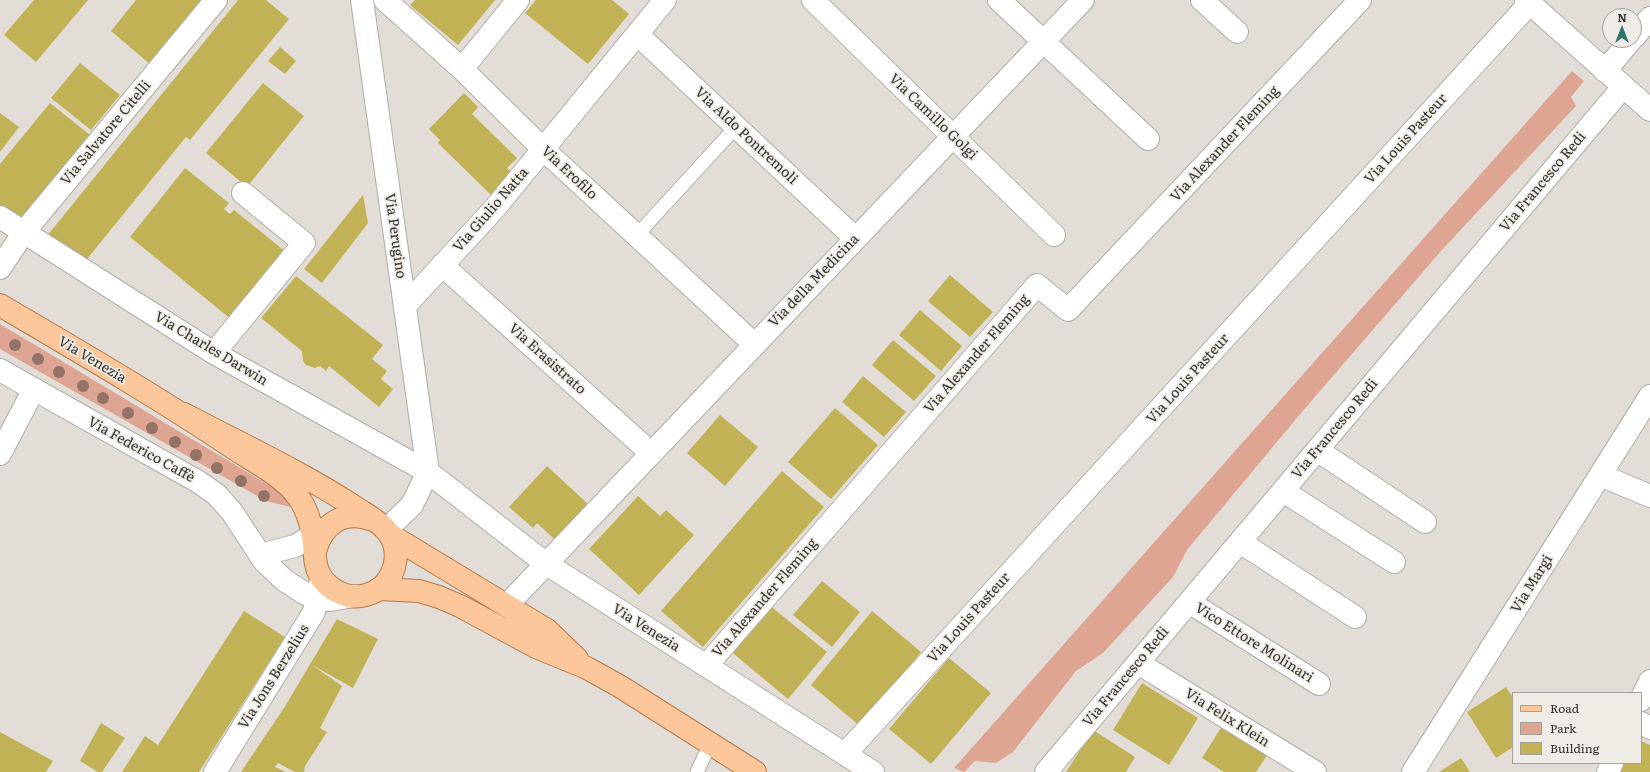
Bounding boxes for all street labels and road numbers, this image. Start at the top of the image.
street label: Via Camillo Golgi [885,71,981,163]
street label: Via Salvatore Citelli [57,77,155,189]
street label: Via Alexander Fleming [1167,83,1283,205]
street label: Via Aldo Pontremoli [691,84,801,188]
street label: Via Louis Pasteur [1361,91,1451,187]
street label: Via Francesco Redi [1496,129,1590,235]
street label: Via Erofilo [537,143,601,203]
street label: Via Giulio Natta [450,164,532,256]
street label: Via Perugino [381,192,409,280]
street label: Via della Medicina [765,231,863,331]
street label: Via Alexander Fleming [921,291,1033,417]
street label: Via Charles Darwin [151,309,271,389]
street label: Via Erasistrato [505,320,589,398]
street label: Via Louis Pasteur [1143,331,1233,427]
street label: Via Venezia [55,333,129,387]
street label: Via Francesco Redi [1288,376,1382,482]
street label: Via Federico Caffè [85,414,197,486]
street label: Via Alexander Fleming [709,535,821,661]
street label: Via Margi [1508,552,1556,616]
street label: Via Louis Pasteur [924,570,1014,666]
street label: Vico Ettore Molinari [1192,600,1316,686]
street label: Via Venezia [609,601,683,655]
street label: Via Jons Berzelius [235,622,313,732]
street label: Via Francesco Redi [1079,624,1173,730]
street label: Via Felix Klein [1182,685,1272,751]

